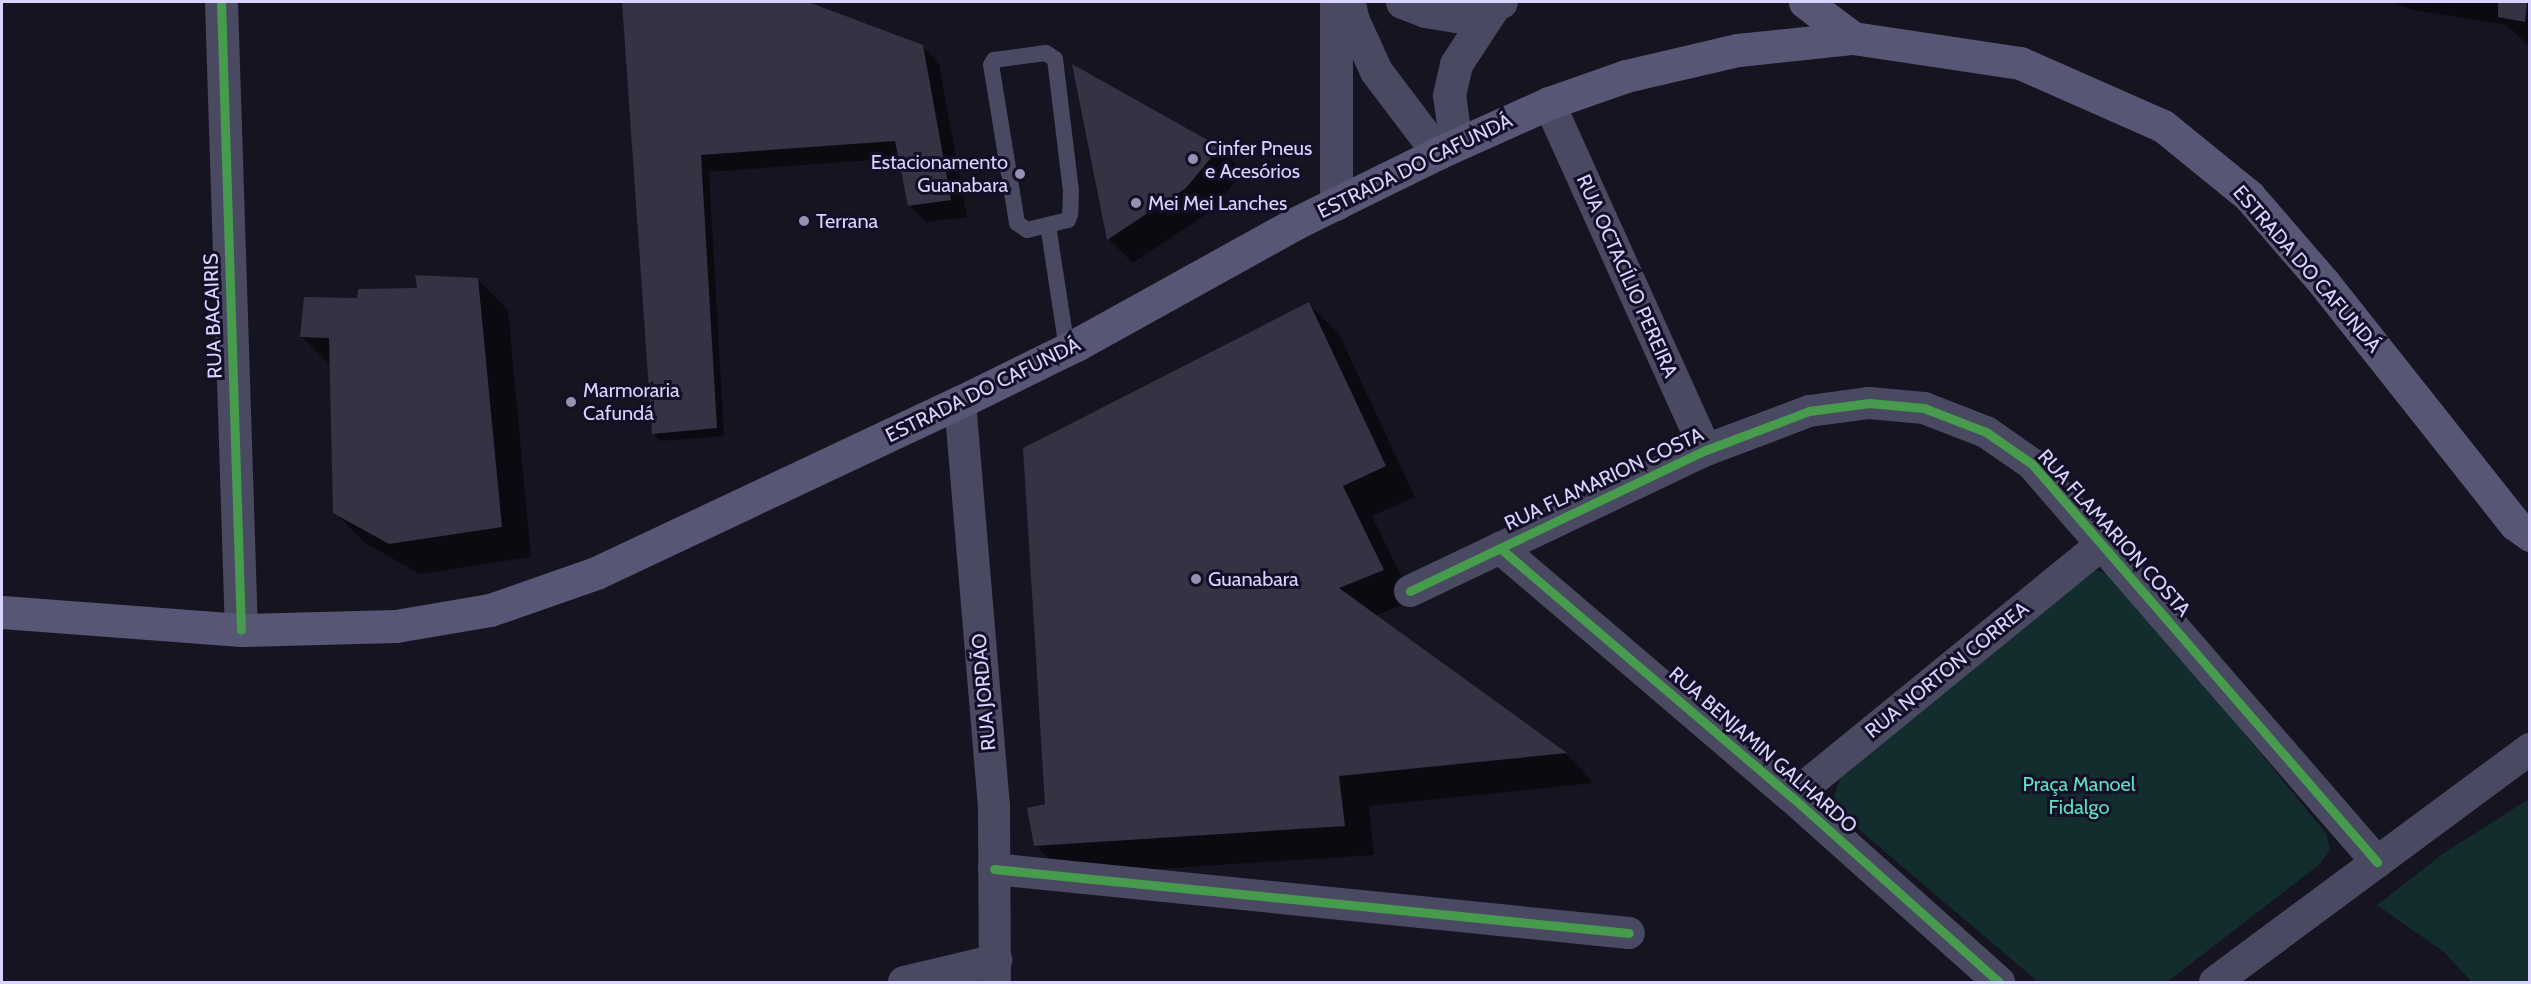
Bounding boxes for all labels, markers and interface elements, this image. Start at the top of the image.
street label: ESTRADA DO CAFUNDÁ [1314,108,1516,224]
place label: Cinfer Pneus e Acesórios [1205,136,1312,183]
place label: Estacionamento Guanabara [871,150,1008,197]
marker: Cinfer Pneus e Acesórios [1186,152,1200,166]
marker: Estacionamento Guanabara [1013,167,1027,181]
street label: RUA OCTACÍLIO PEREIRA [1571,171,1683,381]
street label: ESTRADA DO CAFUNDÁ [2228,181,2386,357]
place label: Mei Mei Lanches [1148,191,1287,215]
marker: Mei Mei Lanches [1129,196,1143,210]
place label: Terrana [816,209,878,233]
marker: Terrana [797,214,811,228]
street label: RUA BACAIRIS [199,253,227,379]
street label: ESTRADA DO CAFUNDÁ [882,332,1084,448]
place label: Marmoraria Cafundá [583,378,680,425]
marker: Marmoraria Cafundá [564,395,578,409]
street label: RUA FLAMARION COSTA [1501,422,1707,536]
street label: RUA FLAMARION COSTA [2033,445,2195,621]
place label: Guanabara [1208,567,1299,591]
marker: Guanabara [1189,572,1203,586]
street label: RUA NORTON CORREA [1860,597,2034,743]
street label: RUA JORDÃO [967,632,1001,752]
street label: RUA BENJAMIN GALHARDO [1664,662,1862,838]
park label: Praça Manoel Fidalgo [2022,773,2136,820]

